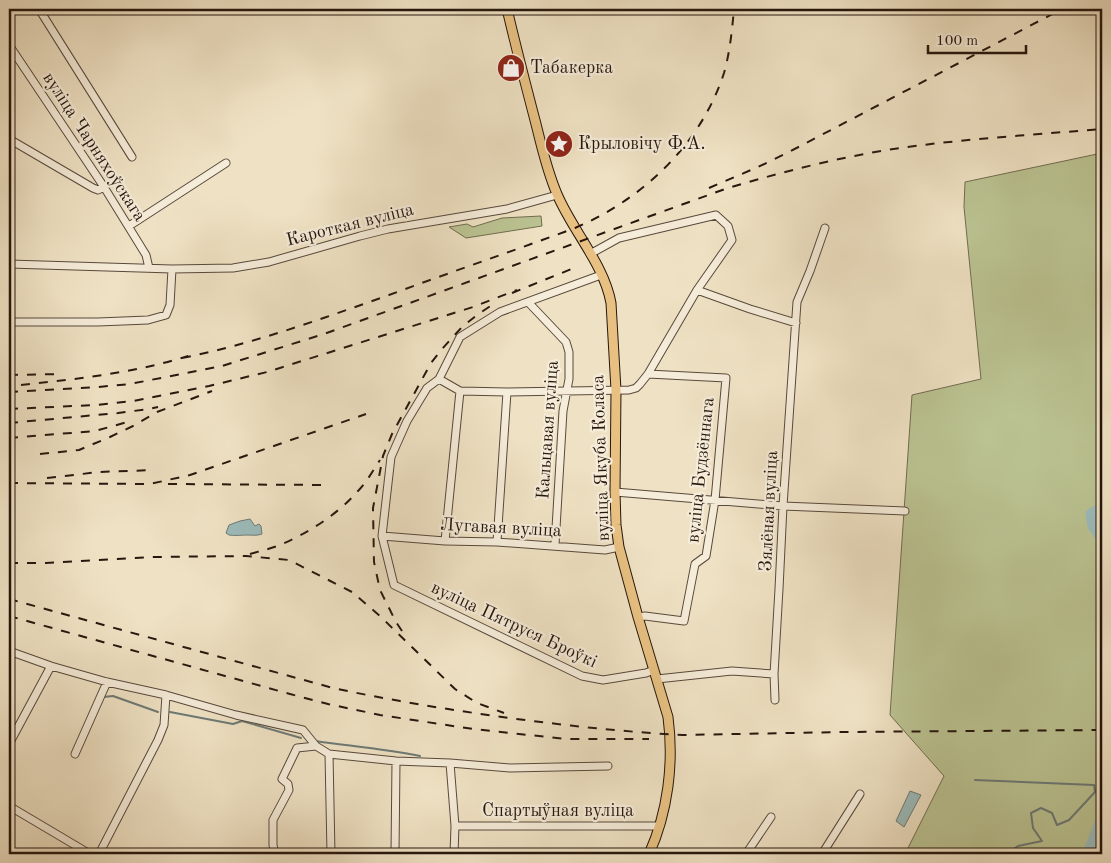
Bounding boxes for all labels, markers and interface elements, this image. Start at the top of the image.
scale bar [928,22,1026,54]
text: 100 m [936,34,978,49]
shop icon: Табакерка [496,53,526,83]
place label: Табакерка [530,59,613,77]
street label: вуліца Чарняхоўскага [39,69,149,225]
place icon: Крыловічу Ф.А. [544,129,574,159]
place label: Крыловічу Ф.А. [578,135,705,153]
street label: Кароткая вуліца [284,200,416,250]
street label: Кальцавая вуліца [534,360,562,500]
street label: вуліца Якуба Коласа [589,374,613,542]
street label: вуліца Будзённага [684,396,718,544]
street label: Зялёная вуліца [757,450,781,572]
street label: Лугавая вуліца [440,516,562,540]
street label: вуліца Пятруся Броўкі [428,579,600,671]
street label: Спартыўная вуліца [482,802,634,820]

